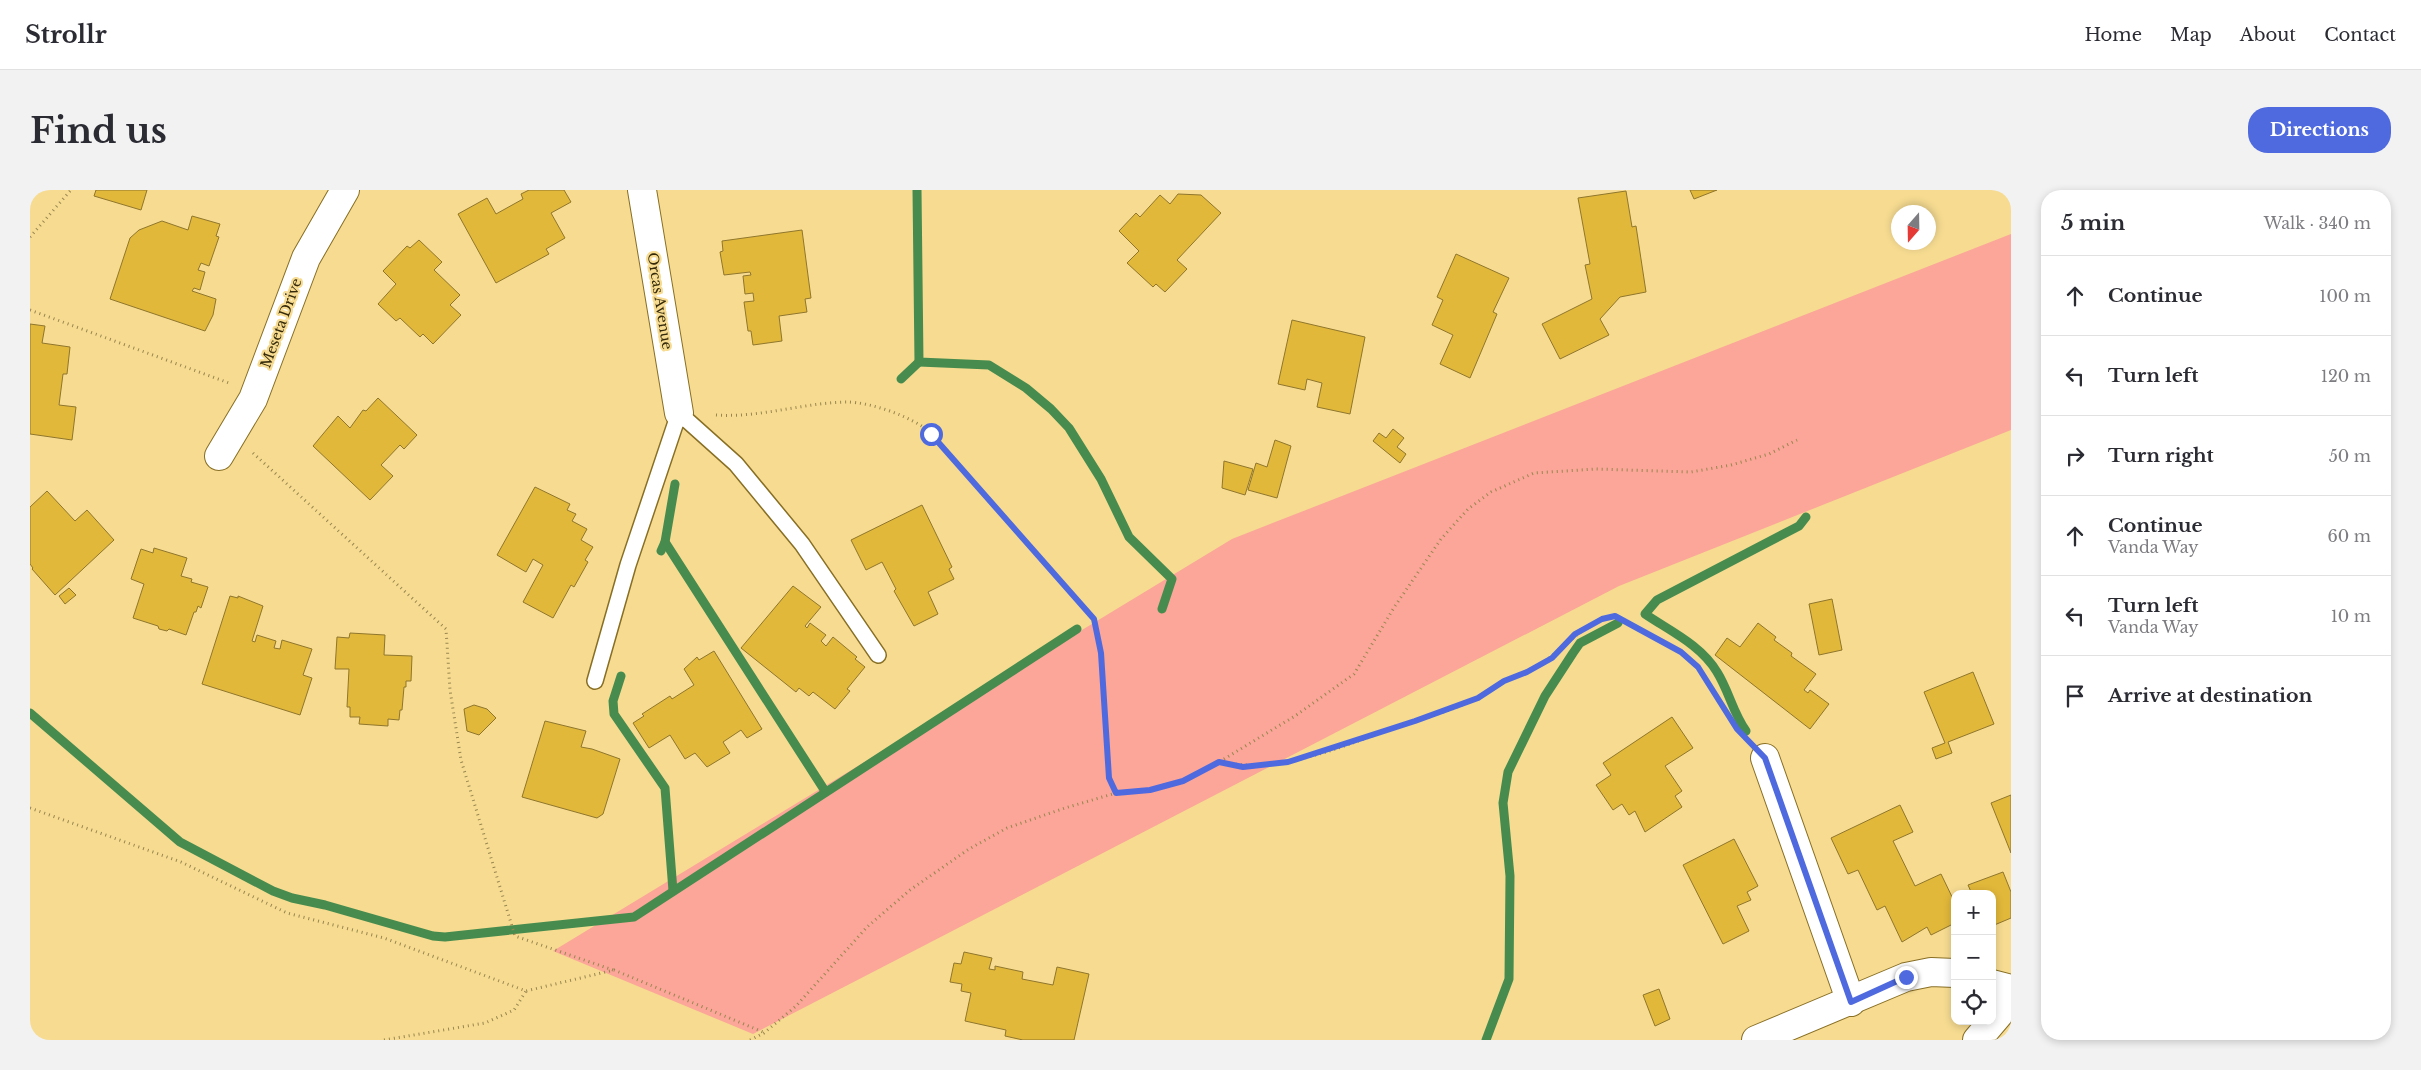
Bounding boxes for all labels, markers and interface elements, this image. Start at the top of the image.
text: Strollr [25,20,107,49]
text: Home [2084,24,2142,46]
text: Map [2170,24,2212,46]
text: About [2240,24,2296,46]
text: Contact [2324,24,2396,46]
button: Directions [2248,107,2391,153]
text: Find us [30,109,167,152]
north arrow [1891,205,1936,250]
text: 5 min [2061,210,2125,236]
text: Walk · 340 m [2264,213,2371,233]
street label: Orcas Avenue [643,251,677,351]
street label: Meseta Drive [256,276,306,370]
icon: ahead [2061,282,2089,310]
text: Continue [2108,284,2203,307]
text: 100 m [2319,286,2371,306]
icon: left [2061,362,2089,390]
text: Turn left [2108,364,2199,387]
text: 120 m [2321,366,2371,386]
route start [920,423,943,446]
icon: right [2061,442,2089,470]
text: Turn right [2108,444,2214,467]
text: 50 m [2329,446,2371,466]
text: Continue [2108,514,2203,537]
icon: ahead [2061,522,2089,550]
text: 60 m [2328,526,2371,546]
text: Vanda Way [2108,537,2199,557]
text: Turn left [2108,594,2199,617]
icon: left [2061,602,2089,630]
text: 10 m [2331,606,2371,626]
text: Vanda Way [2108,617,2199,637]
icon: arrive [2061,682,2089,710]
text: Arrive at destination [2108,684,2312,707]
map controls [1951,890,1996,1025]
button: + [1951,890,1996,935]
button: − [1951,935,1996,980]
route end [1895,966,1918,989]
button: locate [1951,980,1996,1025]

